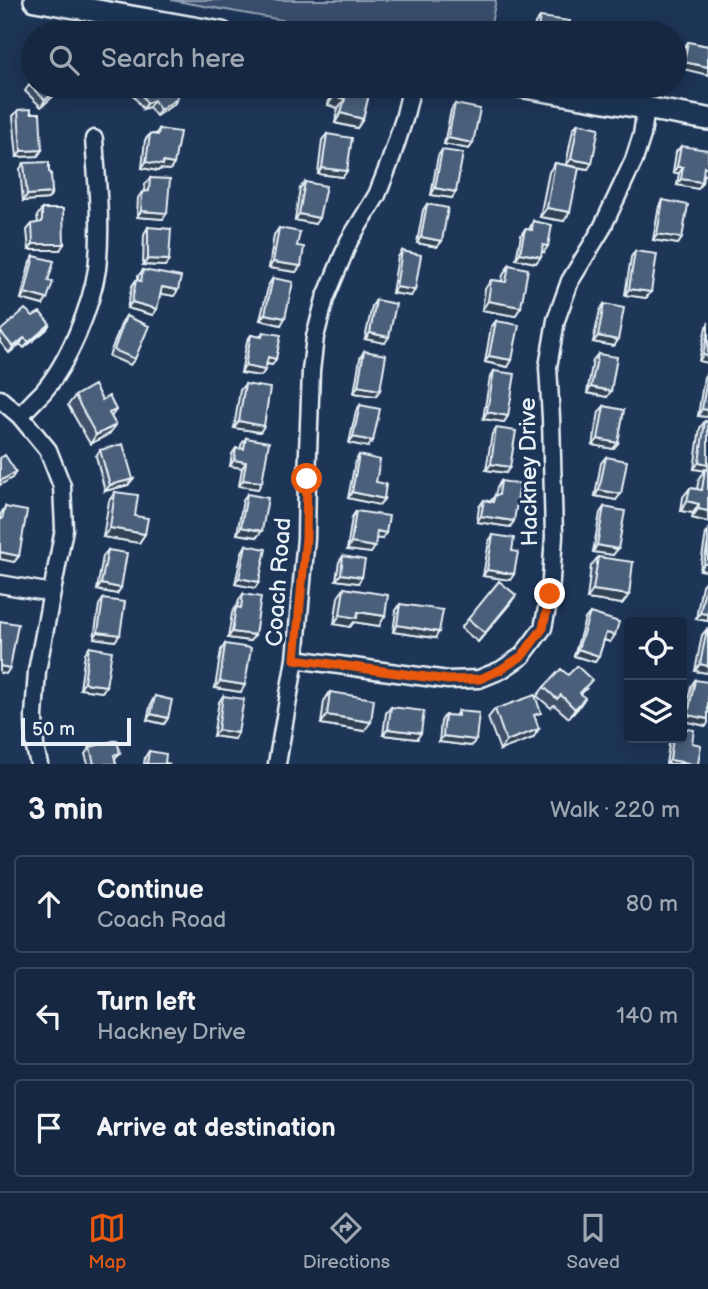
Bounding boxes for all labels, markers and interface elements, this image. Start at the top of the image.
search box [21,21,687,98]
icon: search [45,41,83,79]
text: Search here [101,44,245,75]
street label: Hackney Drive [514,397,544,547]
route start [291,463,322,494]
street label: Coach Road [261,517,297,647]
route end [534,578,565,609]
map controls [624,617,687,743]
button: locate [624,617,687,680]
button: layers [624,680,687,743]
scale bar [21,715,131,747]
text: 50 m [32,718,75,741]
text: 3 min [28,792,103,828]
text: Walk · 220 m [550,796,680,824]
text: Continue [97,875,204,906]
icon: ahead [30,885,68,923]
text: 80 m [626,890,678,918]
text: Coach Road [97,906,226,934]
text: Turn left [97,987,196,1018]
icon: left [30,997,68,1035]
text: 140 m [616,1002,678,1030]
text: Hackney Drive [97,1018,246,1046]
icon: arrive [30,1109,68,1147]
text: Arrive at destination [97,1113,336,1144]
tab: Map [88,1209,126,1274]
tab: Directions [303,1209,390,1274]
tab: Saved [566,1209,620,1274]

